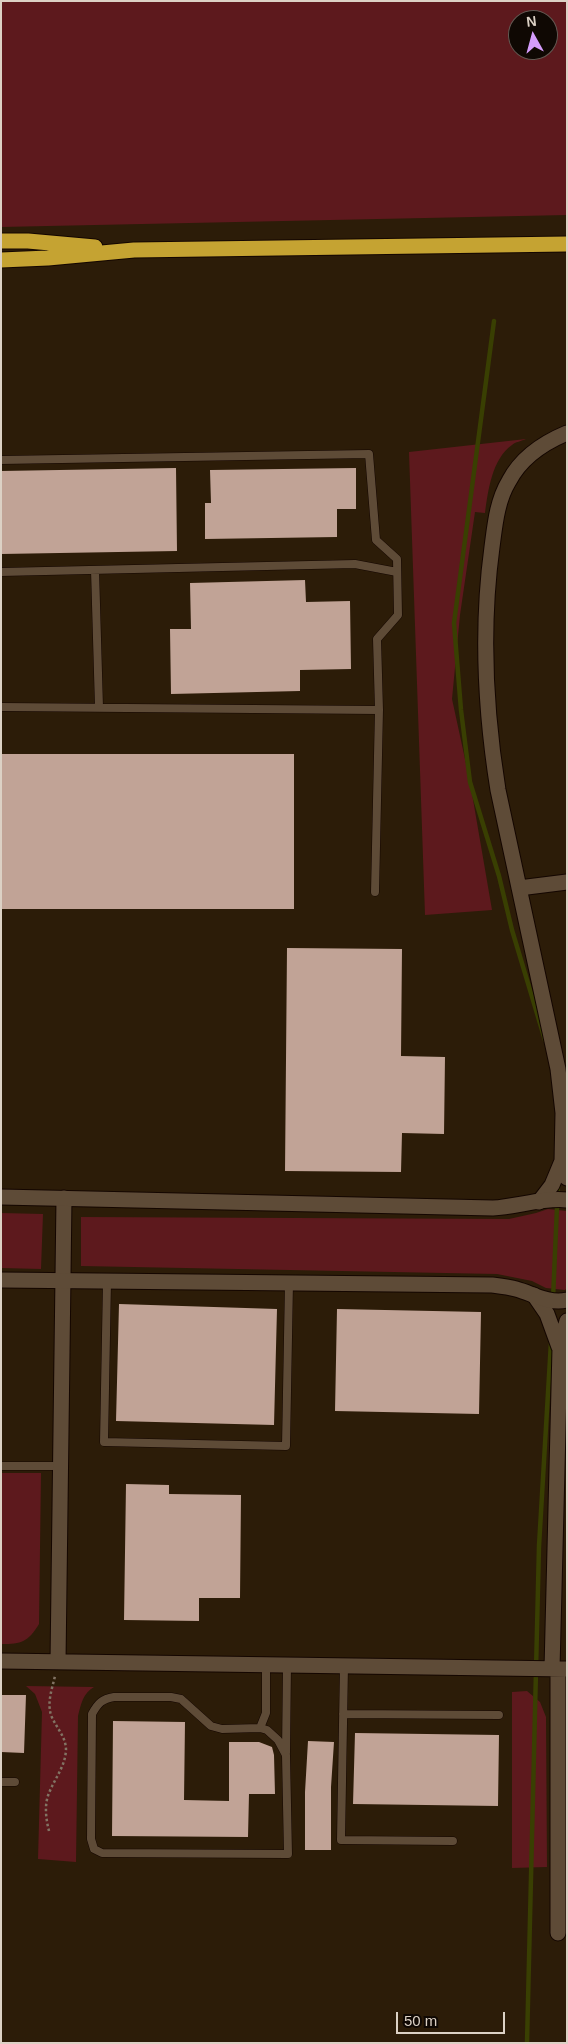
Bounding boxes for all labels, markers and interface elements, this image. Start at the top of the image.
north arrow [508,10,558,60]
text: N [525,13,537,30]
scale bar [398,2002,507,2034]
text: 50 m [404,2012,437,2029]

